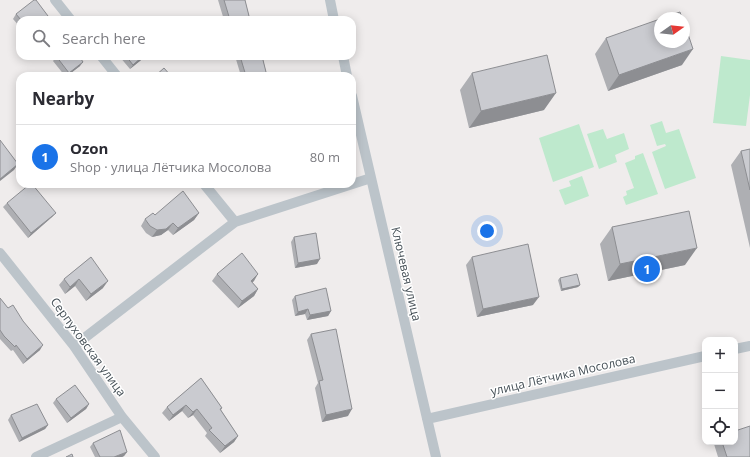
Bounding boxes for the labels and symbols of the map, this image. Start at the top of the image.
north arrow [654,12,690,48]
your location [477,221,497,241]
street label: Ключевая улица [387,225,426,323]
pin: 1 [634,254,660,284]
street label: Серпуховская улица [47,294,130,400]
street label: улица Лётчика Мосолова [489,350,637,399]

